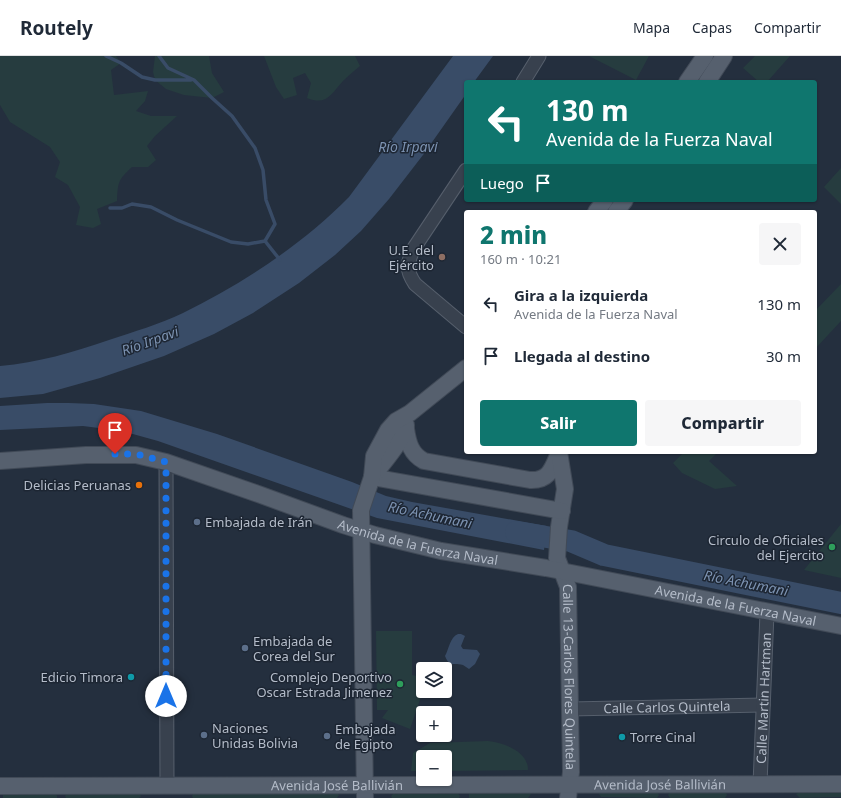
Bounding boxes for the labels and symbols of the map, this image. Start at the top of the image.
water label: Río Irpavi [378,137,438,156]
place label: U.E. del Ejército [388,241,434,274]
marker: U.E. del Ejército [437,252,447,262]
water label: Río Irpavi [119,321,181,360]
pin [98,413,132,454]
place label: Delicias Peruanas [24,476,131,494]
marker: Delicias Peruanas [134,480,144,490]
water label: Río Achumani [386,496,474,533]
place label: Embajada de Irán [205,513,313,531]
street label: Avenida de la Fuerza Naval [335,515,499,569]
marker: Embajada de Irán [192,517,202,527]
place label: Circulo de Oficiales del Ejercito [708,531,824,564]
marker: Circulo de Oficiales del Ejercito [827,542,837,552]
water label: Río Achumani [702,565,790,600]
street label: Avenida de la Fuerza Naval [654,581,818,630]
street label: Calle 13-Carlos Flores Quintela [559,584,580,770]
place label: Embajada de Corea del Sur [253,632,335,665]
street label: Calle Martin Hartman [752,632,775,764]
marker: Embajada de Corea del Sur [240,643,250,653]
place label: Edicio Timora [41,668,123,686]
place label: Complejo Deportivo Oscar Estrada Jimenez [256,668,392,701]
marker: Edicio Timora [126,672,136,682]
position arrow [145,675,187,717]
marker: Complejo Deportivo Oscar Estrada Jimenez [395,679,405,689]
street label: Calle Carlos Quintela [603,697,731,717]
place label: Naciones Unidas Bolivia [212,719,298,752]
place label: Embajada de Egipto [335,720,396,753]
place label: Torre Cinal [630,728,696,746]
marker: Naciones Unidas Bolivia [199,730,209,740]
marker: Embajada de Egipto [322,731,332,741]
marker: Torre Cinal [617,732,627,742]
street label: Avenida José Ballivián [594,775,726,794]
street label: Avenida José Ballivián [271,776,403,794]

